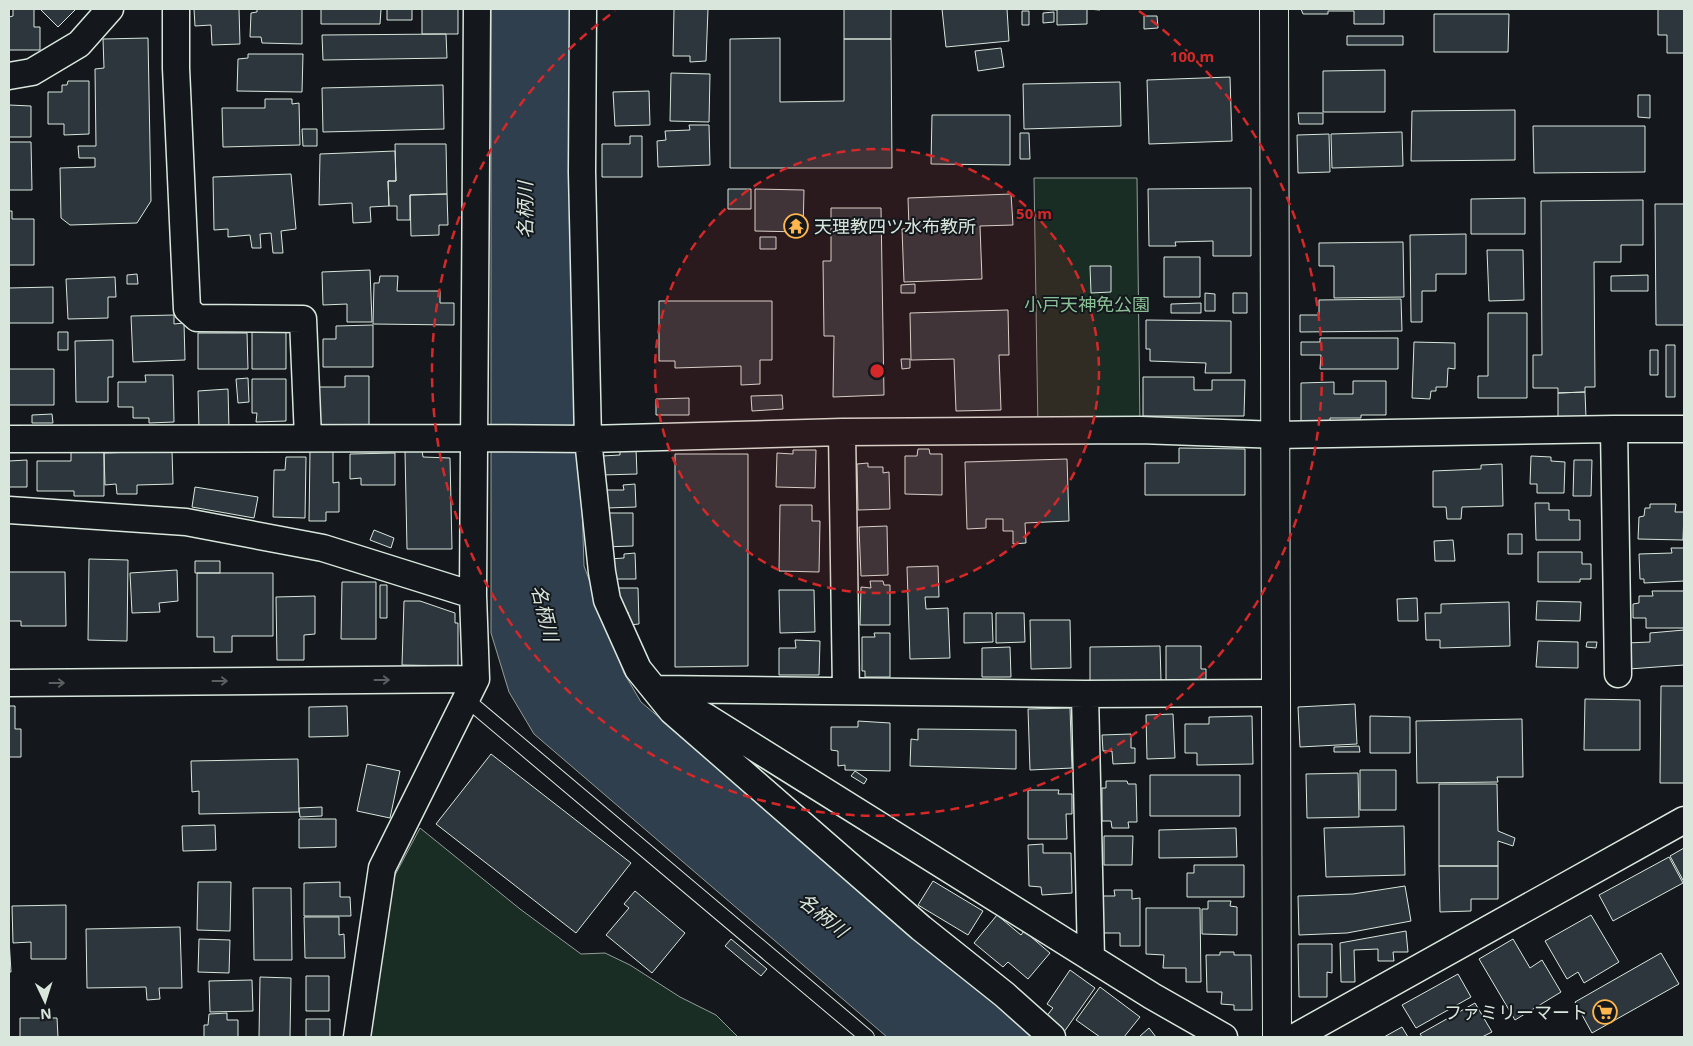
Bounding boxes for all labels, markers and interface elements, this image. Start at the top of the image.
text: 100 m [1170,46,1214,66]
water label: 名柄川 [512,180,538,239]
text: 50 m [1016,203,1052,223]
temple icon: 天理教四ツ水布教所 [783,213,809,239]
place label: 天理教四ツ水布教所 [814,214,976,238]
park label: 小戸天神免公園 [1024,292,1150,316]
centre of rings [868,362,886,380]
water label: 名柄川 [525,582,565,646]
one-way arrow [374,675,390,685]
one-way arrow [212,676,228,686]
one-way arrow [49,678,65,688]
water label: 名柄川 [793,887,855,944]
north arrow [20,976,70,1026]
supermarket icon: ファミリーマート [1592,999,1618,1025]
place label: ファミリーマート [1444,1000,1588,1024]
text: N [40,1005,52,1024]

